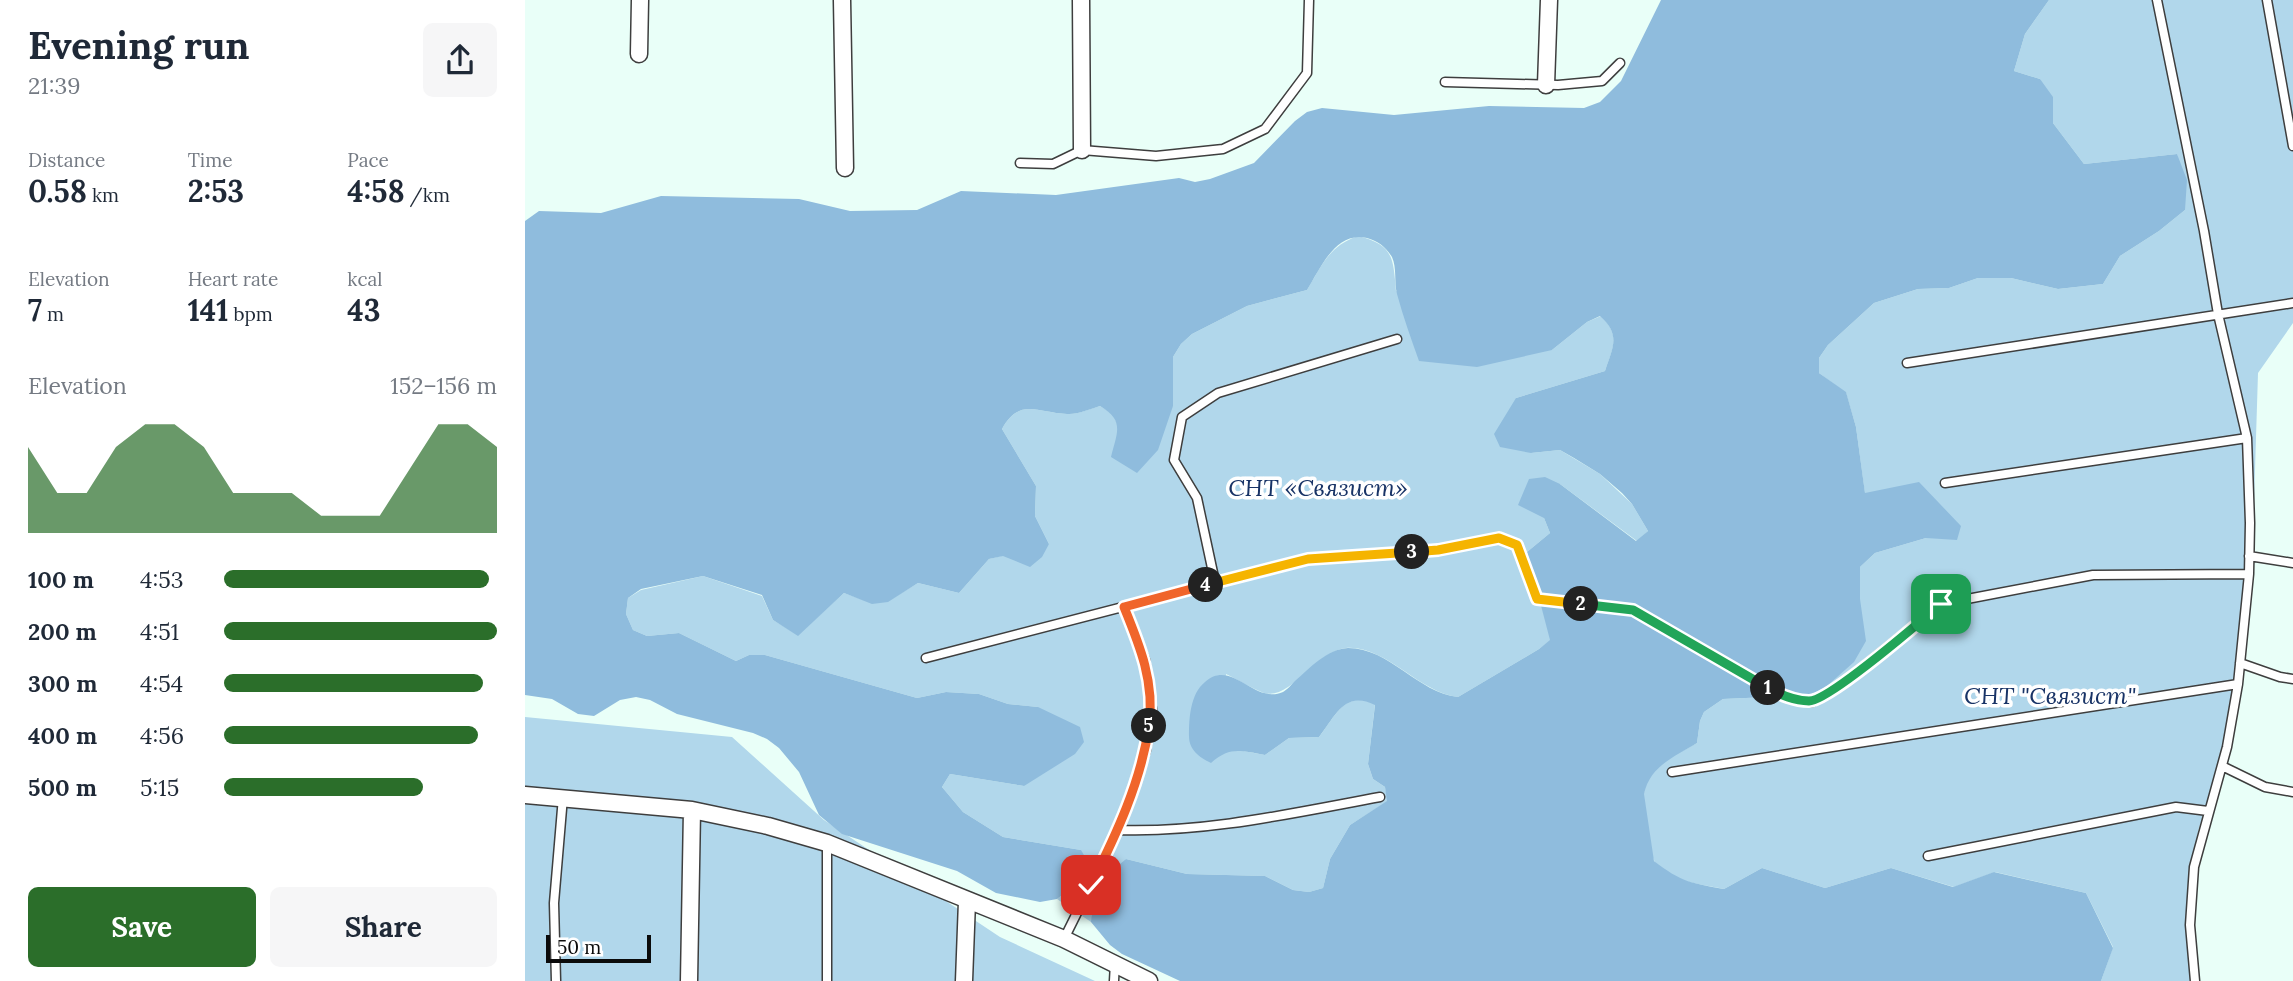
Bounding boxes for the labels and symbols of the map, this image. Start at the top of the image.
park label: СНТ «Связист» [1228,472,1408,503]
pin: 3 [1395,534,1429,570]
pin: 4 [1189,568,1223,602]
pin [1911,574,1971,634]
pin: 2 [1563,586,1599,622]
pin: 1 [1751,670,1785,706]
park label: СНТ "Связист" [1964,680,2136,711]
pin: 5 [1131,708,1167,744]
pin [1061,855,1121,915]
scale bar [546,932,651,964]

